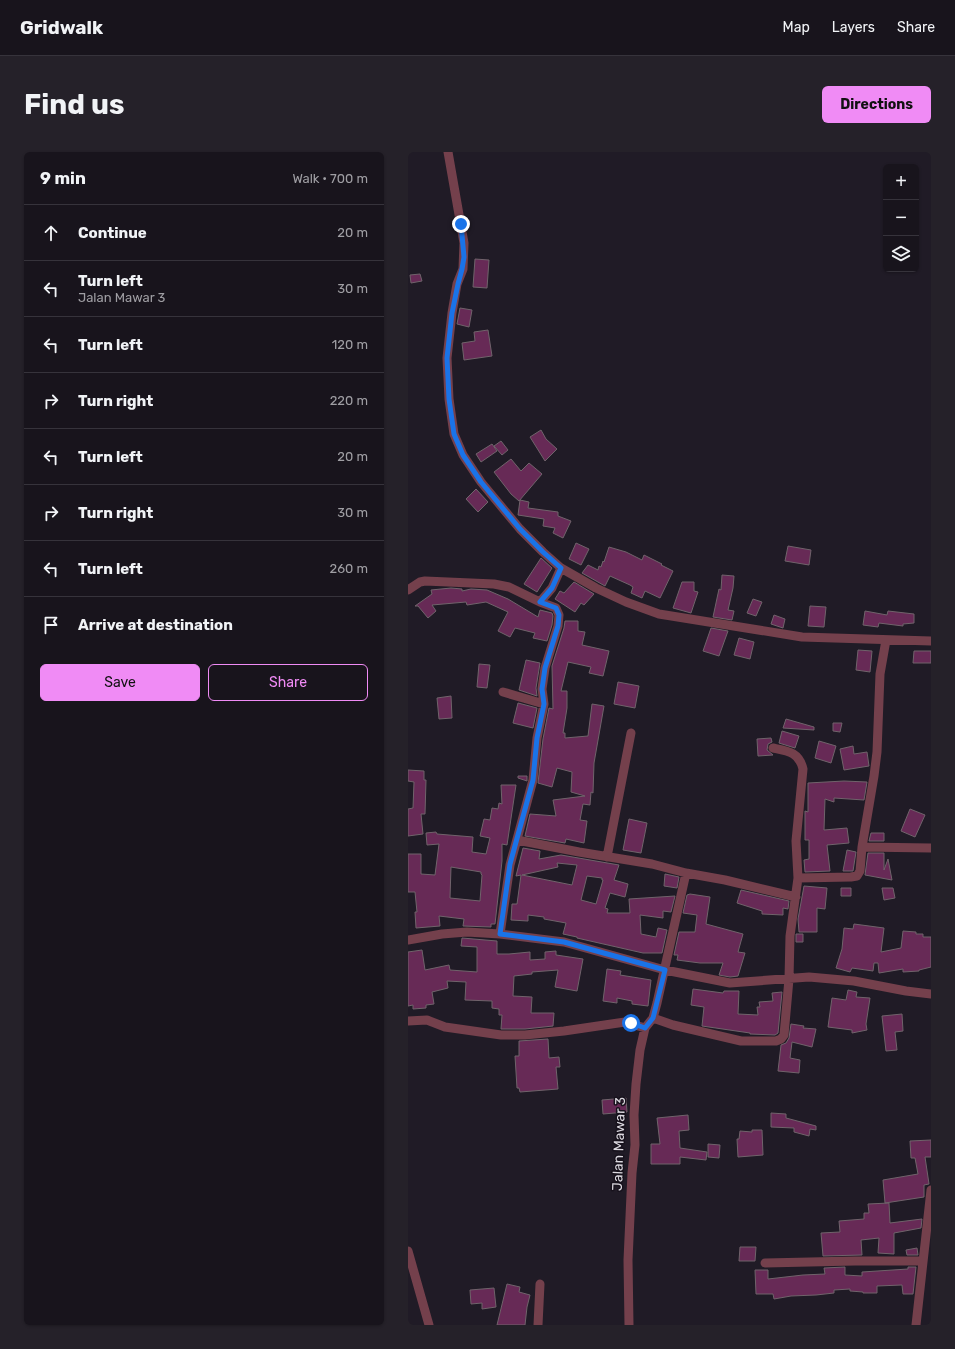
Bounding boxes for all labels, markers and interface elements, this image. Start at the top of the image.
text: Gridwalk [20,16,103,39]
text: Map [783,19,810,36]
text: Layers [832,19,875,36]
text: Share [897,19,935,36]
button: Directions [822,86,931,123]
text: Find us [24,88,124,121]
map controls [883,164,919,272]
button: + [883,164,919,200]
text: 9 min [40,168,86,188]
text: Walk · 700 m [292,171,368,186]
button: − [883,200,919,236]
route end [452,215,470,233]
icon: ahead [40,222,62,244]
text: Continue [78,224,147,242]
text: 20 m [337,225,368,240]
button: layers [883,236,919,272]
text: Turn left [78,272,143,290]
icon: left [40,278,62,300]
text: 30 m [337,281,368,296]
text: Jalan Mawar 3 [78,290,165,305]
icon: left [40,334,62,356]
text: Turn left [78,336,143,354]
text: 120 m [332,337,368,352]
icon: right [40,390,62,412]
text: Turn right [78,392,153,410]
text: 220 m [330,393,368,408]
icon: left [40,446,62,468]
text: Turn left [78,448,143,466]
text: 20 m [337,449,368,464]
icon: right [40,502,62,524]
text: Turn right [78,504,153,522]
text: 30 m [337,505,368,520]
icon: left [40,558,62,580]
text: Turn left [78,560,143,578]
text: 260 m [330,561,368,576]
icon: arrive [40,614,62,636]
text: Arrive at destination [78,616,233,634]
button: Save [40,664,200,701]
button: Share [208,664,368,701]
route start [622,1014,640,1032]
street label: Jalan Mawar 3 [609,1097,629,1191]

